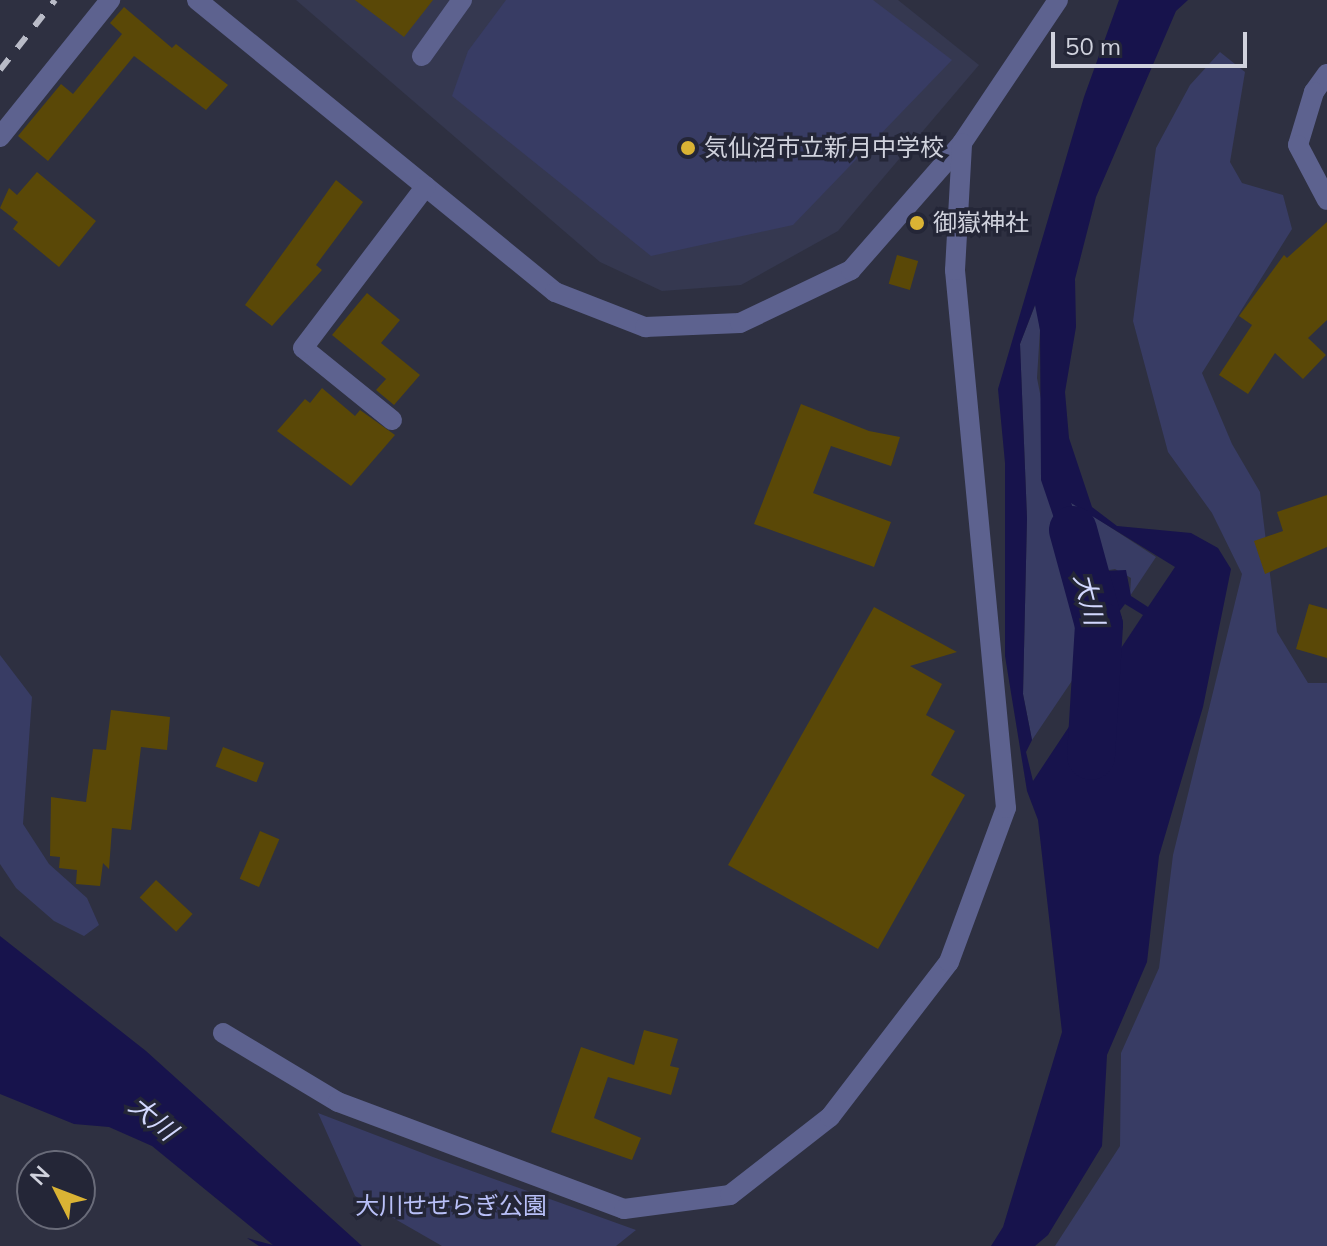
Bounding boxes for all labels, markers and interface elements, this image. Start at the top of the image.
scale bar [1055,16,1251,66]
text: 50 m [1065,31,1121,61]
place label: 気仙沼市立新月中学校 [704,134,944,162]
marker: 気仙沼市立新月中学校 [679,139,697,157]
place label: 御嶽神社 [933,209,1029,237]
marker: 御嶽神社 [908,214,926,232]
water label: 大川 [1068,570,1110,628]
water label: 大川 [123,1089,183,1147]
north arrow [16,1150,96,1230]
text: N [24,1160,56,1191]
park label: 大川せせらぎ公園 [355,1192,547,1220]

